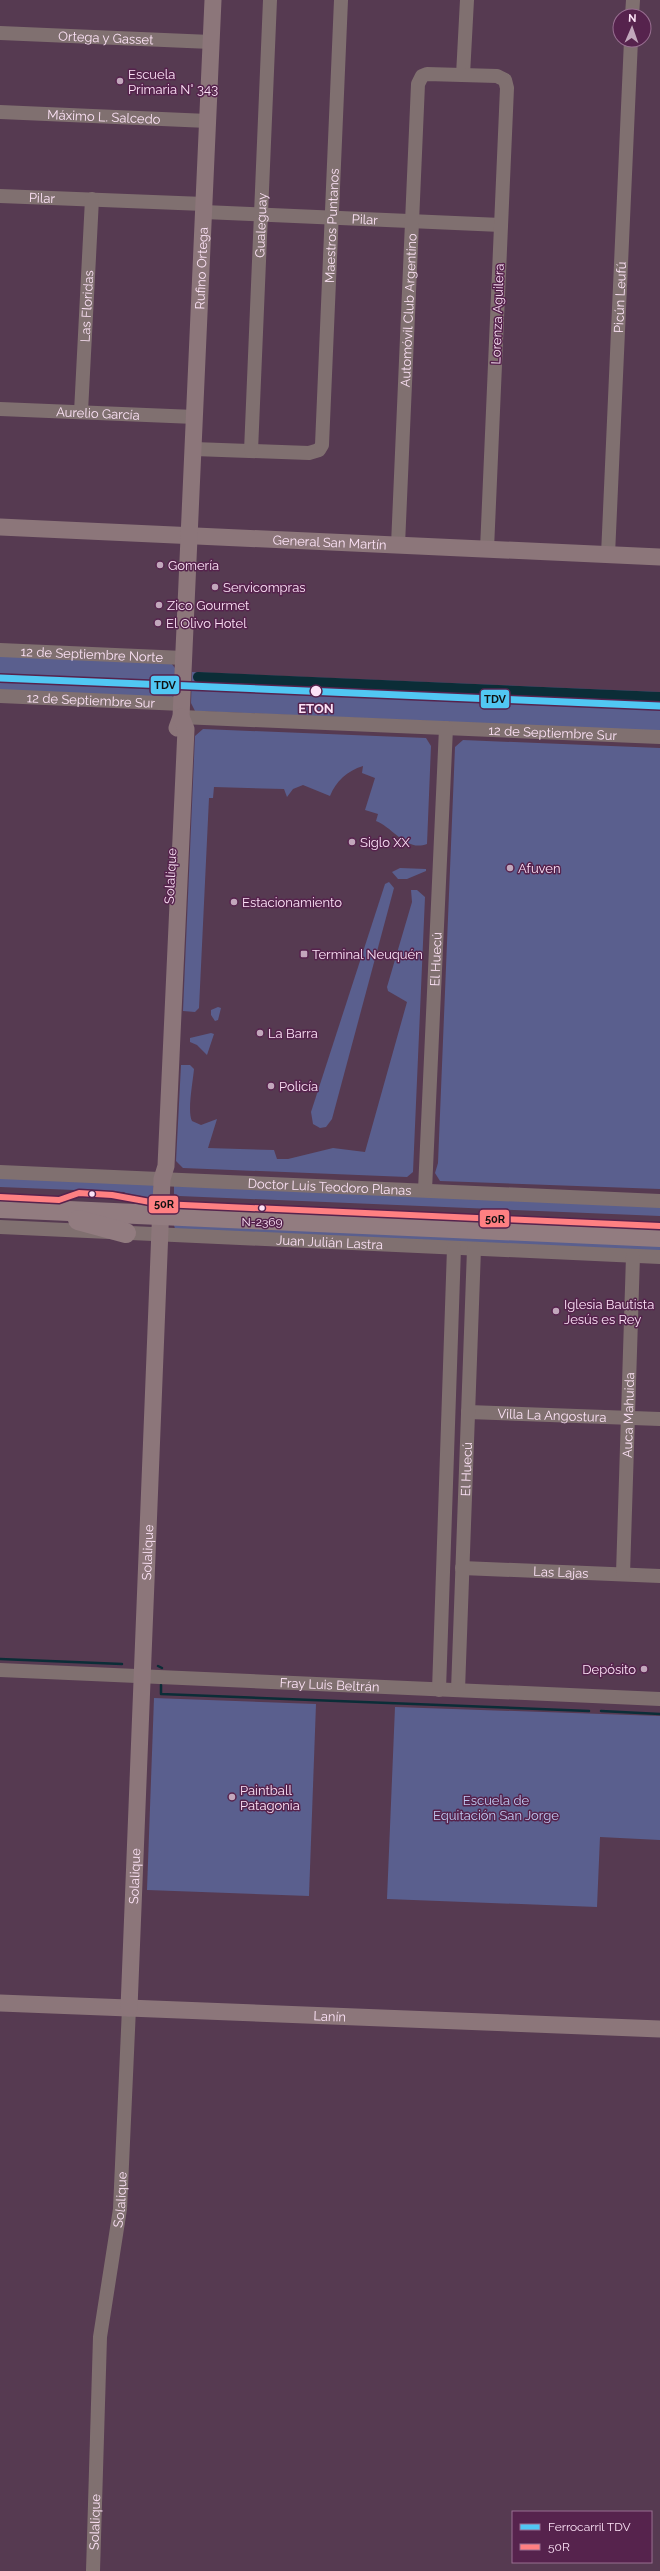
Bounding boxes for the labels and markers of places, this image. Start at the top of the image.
place label: Escuela Primaria N° 343 [128,67,218,97]
marker: Escuela Primaria N° 343 [115,76,125,86]
place label: Gomería [168,558,219,573]
marker: Gomería [155,560,165,570]
place label: Servicompras [223,580,306,595]
marker: Servicompras [210,582,220,592]
place label: Zico Gourmet [167,598,250,613]
marker: Zico Gourmet [154,600,164,610]
place label: El Olivo Hotel [166,616,247,631]
marker: El Olivo Hotel [153,618,163,628]
marker: ETON [309,684,323,698]
place label: ETON [298,701,334,716]
place label: Siglo XX [360,835,410,850]
marker: Siglo XX [347,837,357,847]
place label: Afuven [518,861,561,876]
marker: Afuven [505,863,515,873]
place label: Estacionamiento [242,895,342,910]
marker: Estacionamiento [229,897,239,907]
place label: Terminal Neuquén [312,947,423,962]
marker: Terminal Neuquén [299,949,309,959]
place label: La Barra [268,1026,318,1041]
marker: La Barra [255,1028,265,1038]
place label: Policía [279,1079,318,1094]
marker: Policía [266,1081,276,1091]
unlabelled marker [87,1189,97,1199]
marker: N-2369 [257,1203,267,1213]
place label: N-2369 [241,1215,283,1229]
place label: Iglesia Bautista Jesús es Rey [564,1297,654,1327]
marker: Iglesia Bautista Jesús es Rey [551,1306,561,1316]
place label: Depósito [582,1662,636,1677]
marker: Depósito [639,1664,649,1674]
place label: Paintball Patagonia [240,1783,300,1813]
marker: Paintball Patagonia [227,1792,237,1802]

